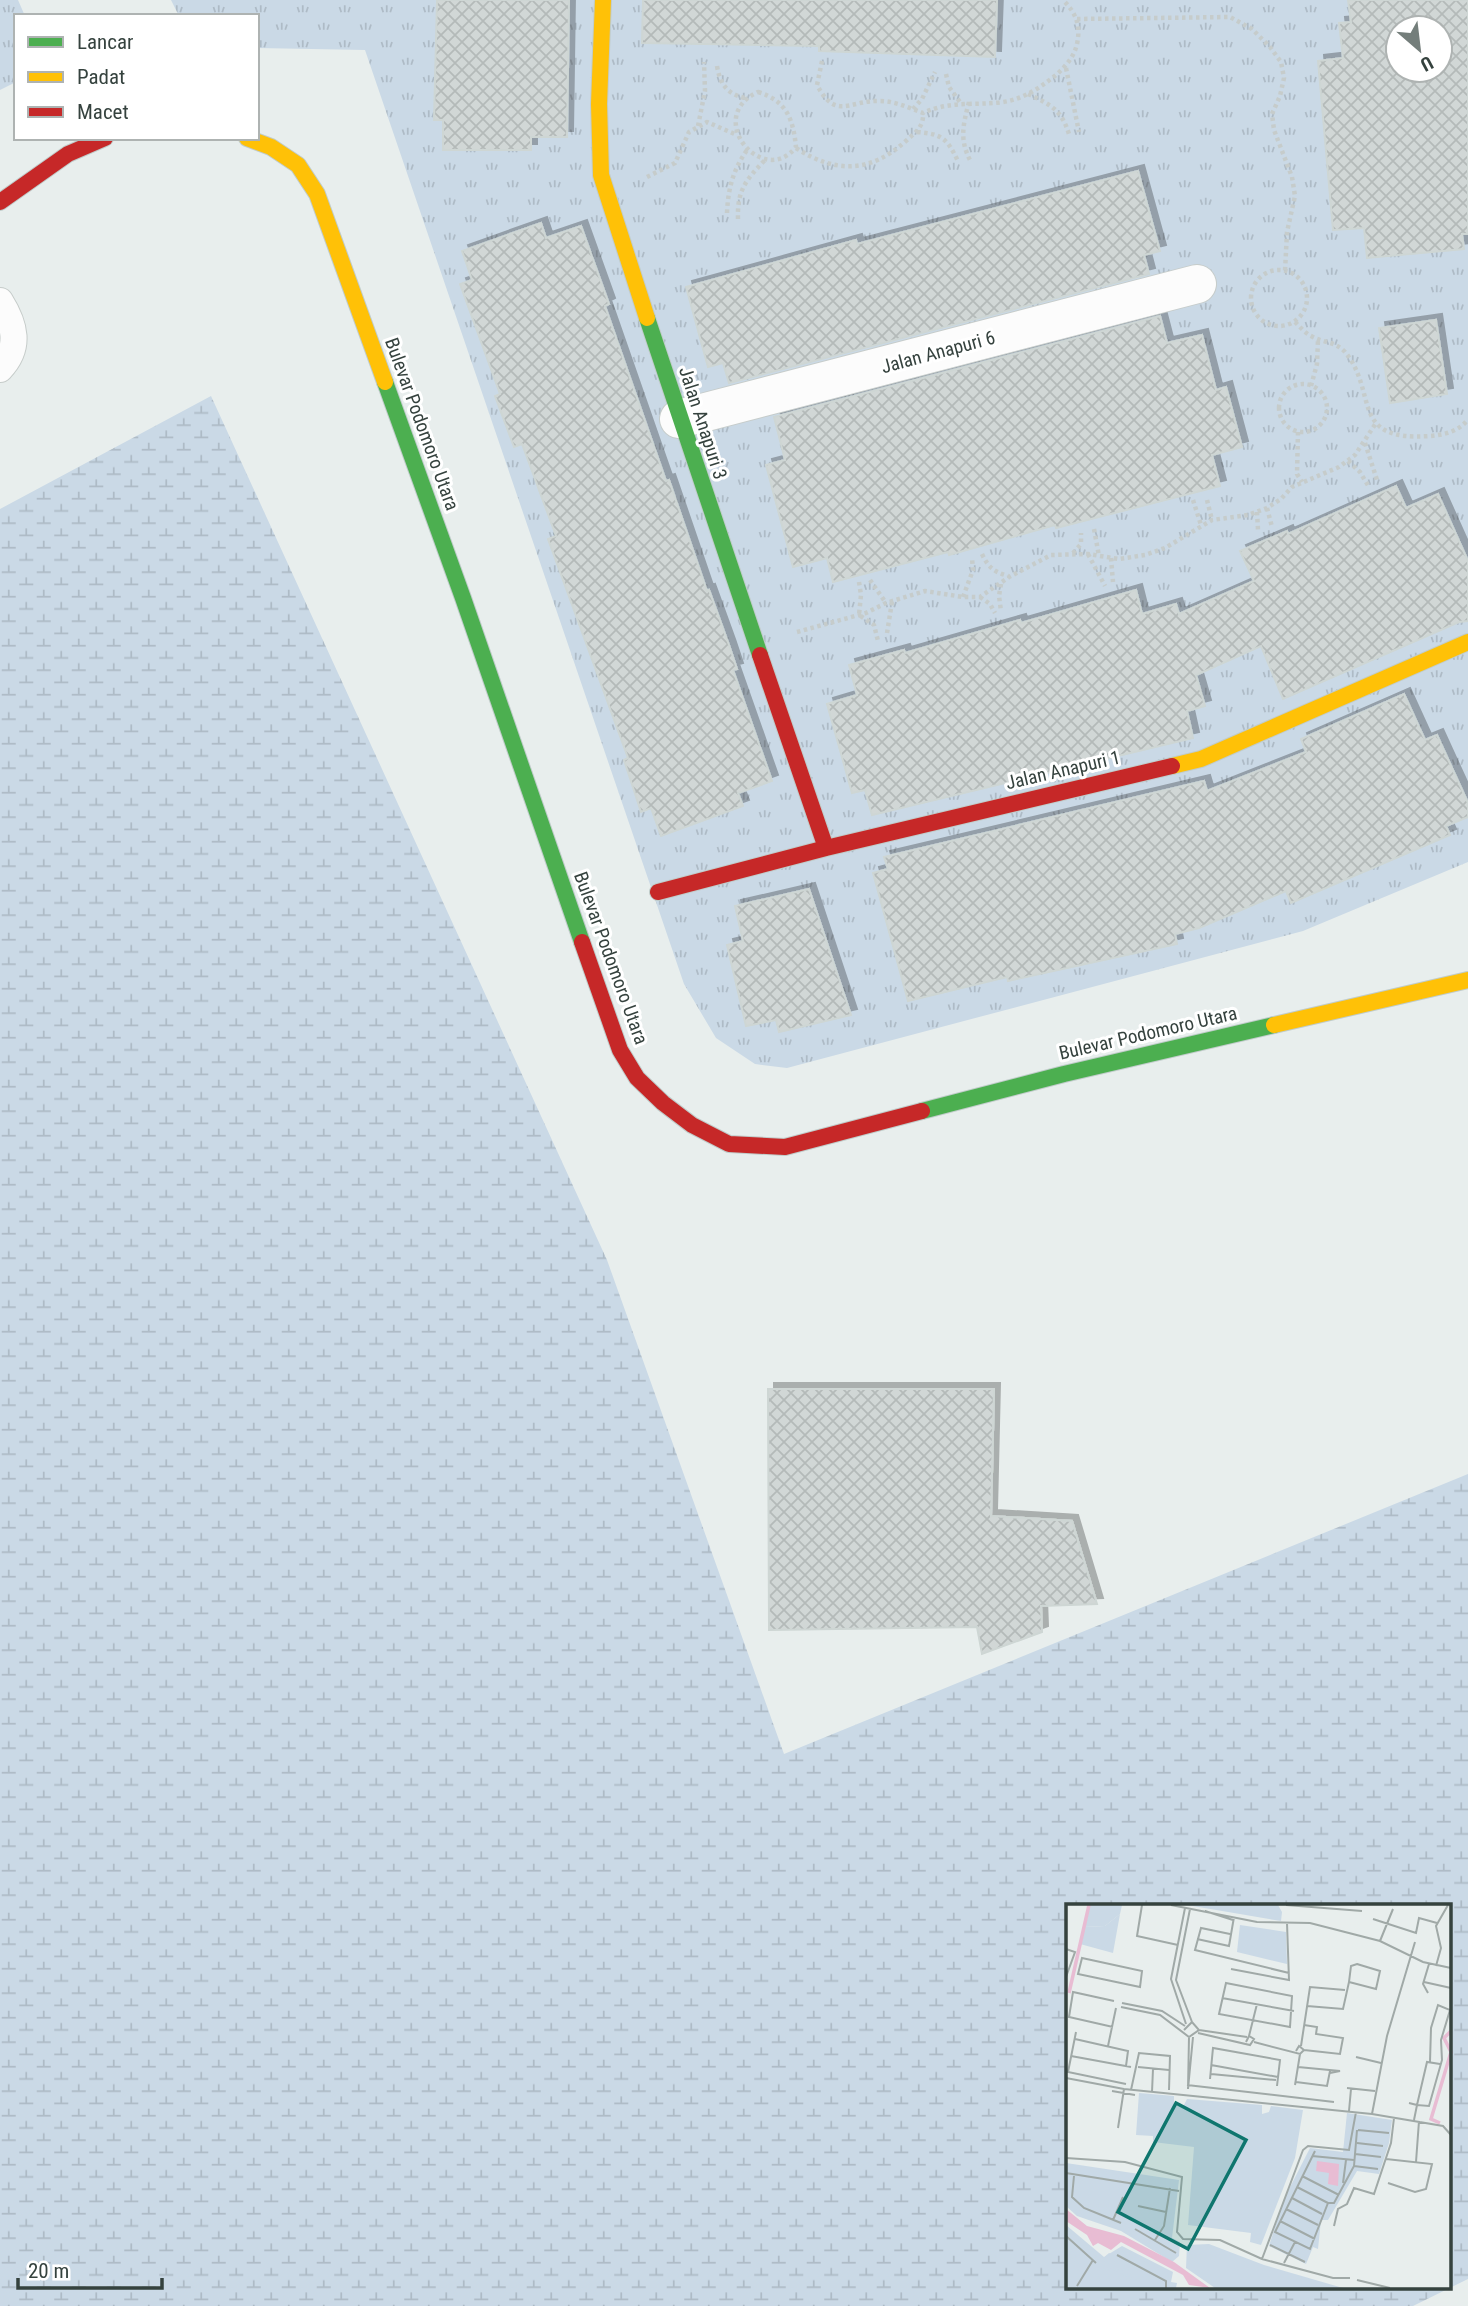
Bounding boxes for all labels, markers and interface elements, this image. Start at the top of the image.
legend [14,14,259,140]
north arrow [1384,14,1454,84]
text: Lancar [77,30,133,54]
text: U [1417,51,1437,76]
text: Padat [77,65,125,89]
text: Macet [77,100,129,124]
street label: Jalan Anapuri 6 [879,326,997,378]
street label: Bulevar Podomoro Utara [380,335,464,513]
street label: Jalan Anapuri 3 [674,364,732,482]
street label: Jalan Anapuri 1 [1003,746,1123,794]
street label: Bulevar Podomoro Utara [569,869,653,1047]
street label: Bulevar Podomoro Utara [1057,1001,1239,1065]
inset map [1066,1904,1450,2288]
scale bar [18,2246,161,2290]
text: 20 m [28,2259,69,2283]

